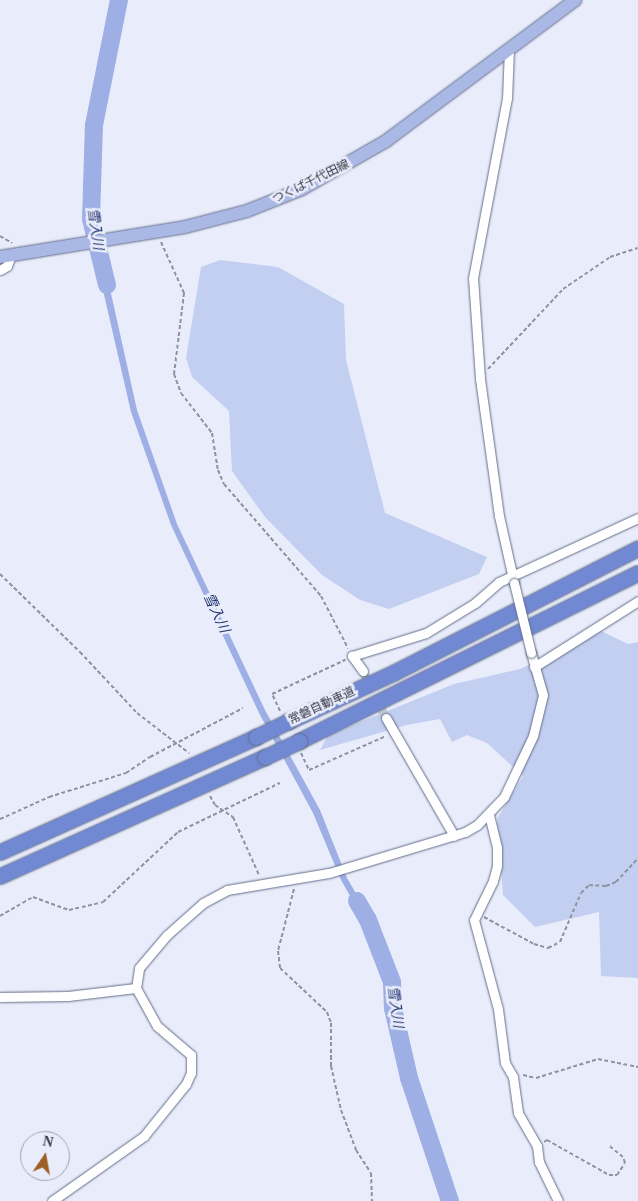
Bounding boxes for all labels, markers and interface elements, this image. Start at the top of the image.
street label: つくば千代田線 [270,157,352,207]
water label: 雪入川 [84,207,106,251]
water label: 雪入川 [200,590,232,636]
street label: 常磐自動車道 [286,684,358,728]
water label: 雪入川 [384,985,406,1029]
north arrow [20,1131,70,1181]
text: N [42,1133,55,1150]

